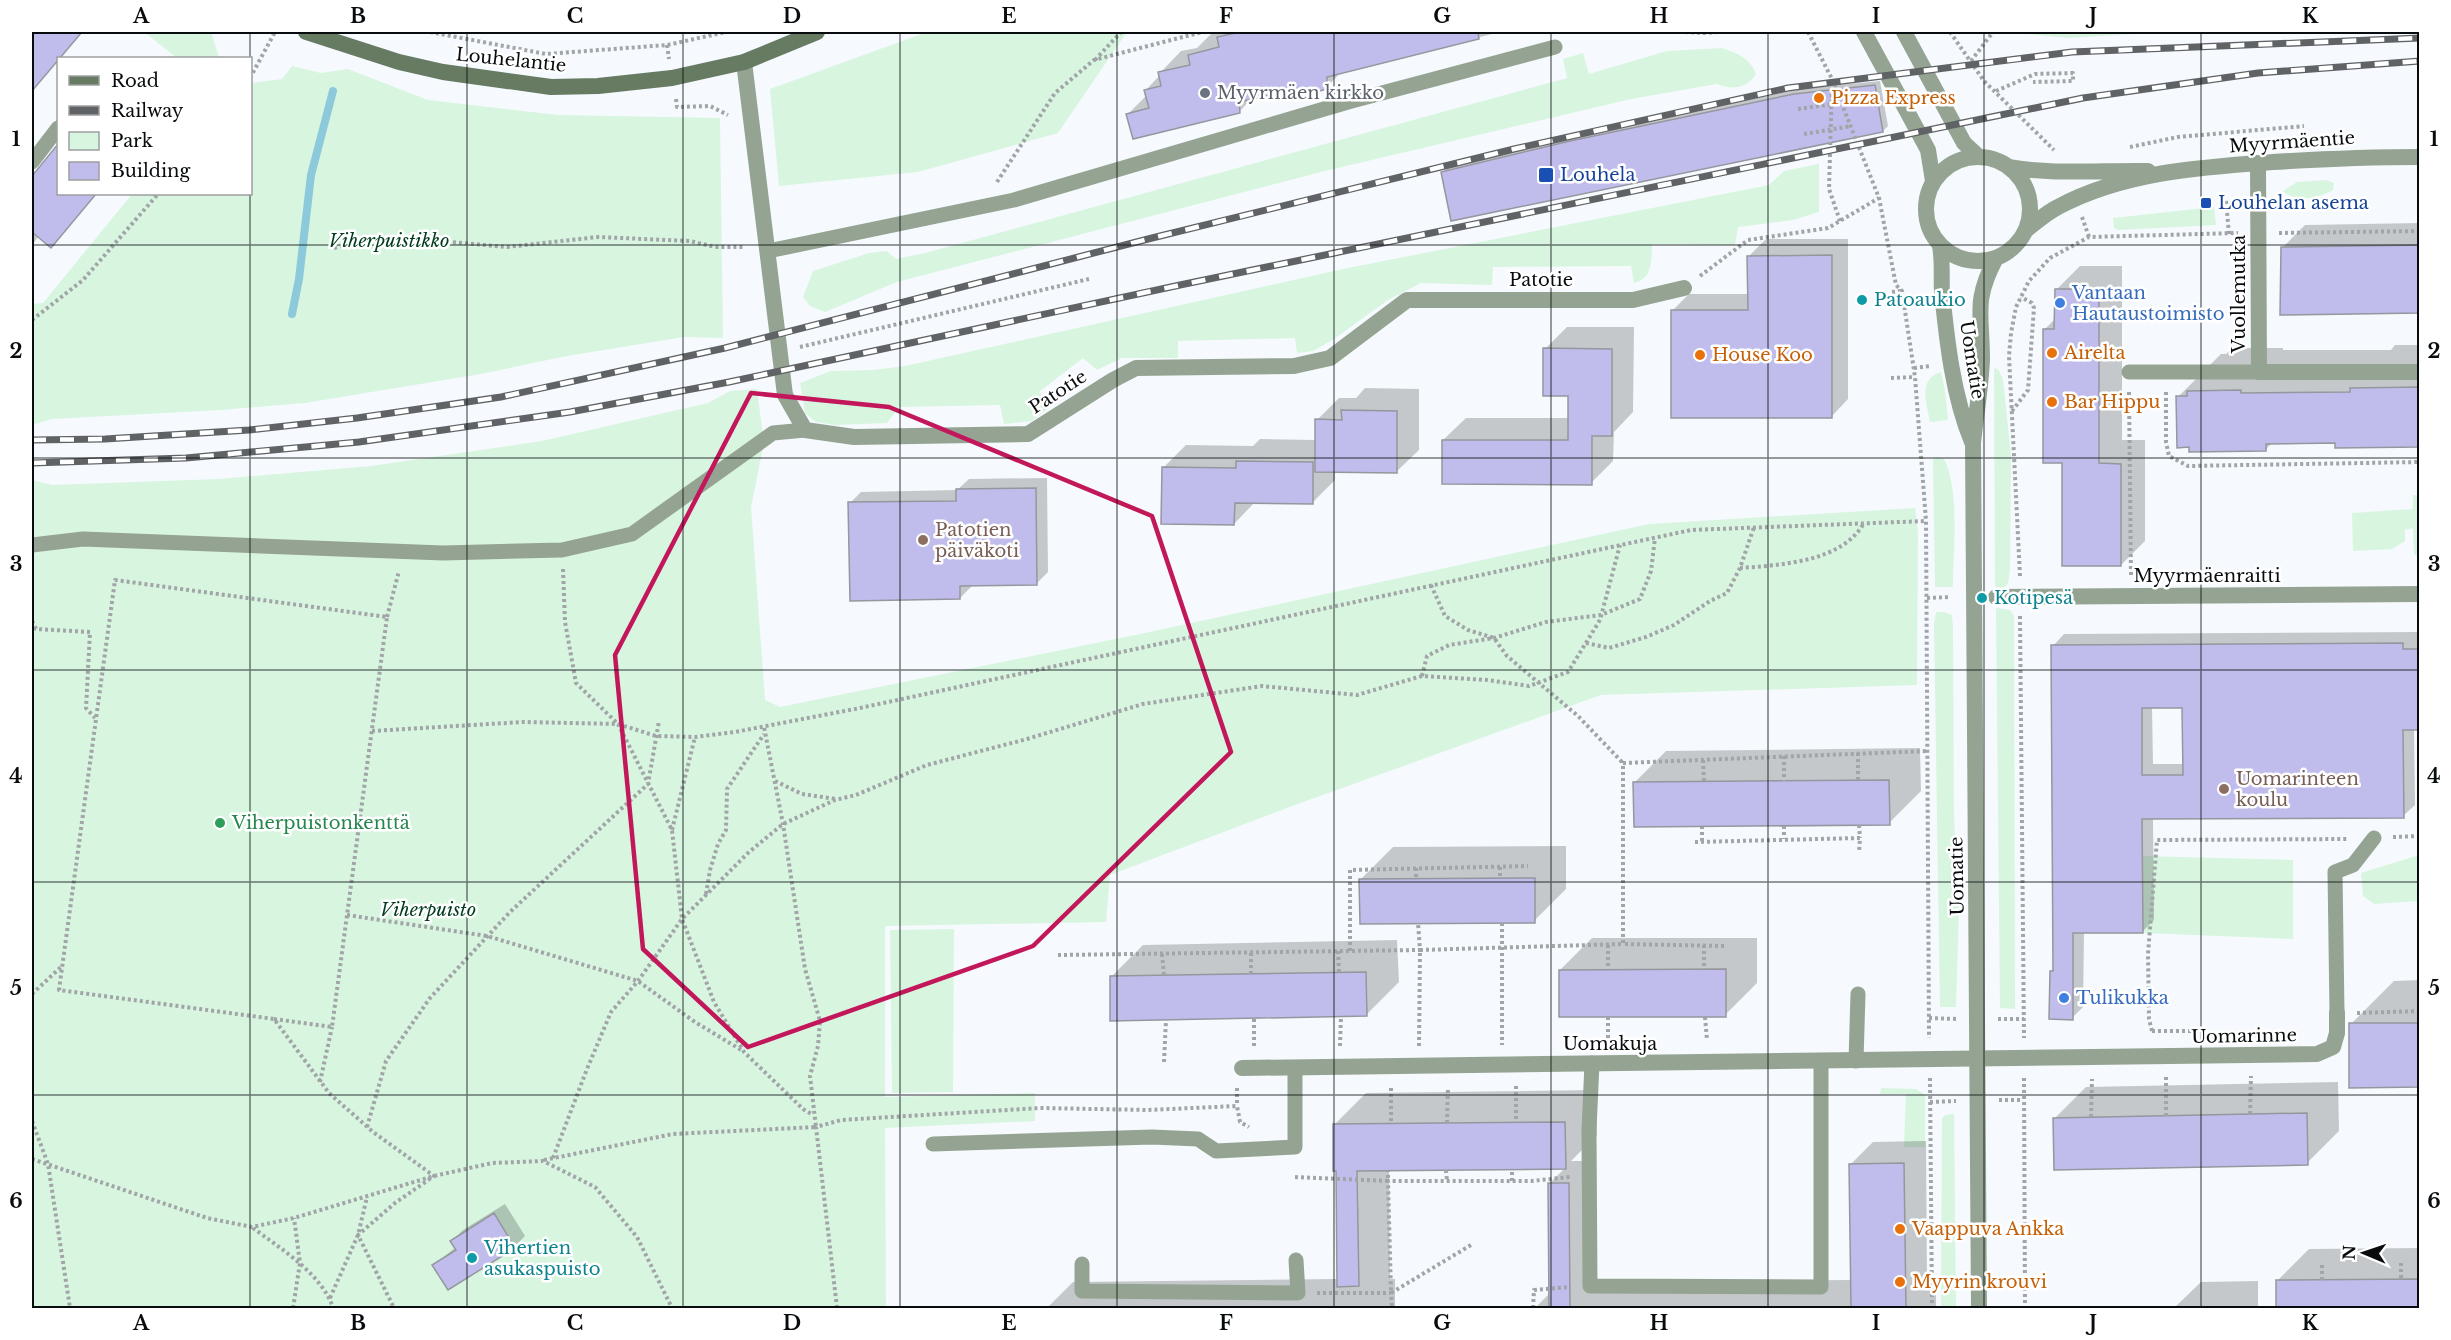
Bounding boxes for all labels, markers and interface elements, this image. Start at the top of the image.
text: A [132,4,150,28]
text: B [350,4,366,28]
text: C [567,4,583,28]
text: D [783,4,801,28]
text: E [1001,4,1017,28]
text: F [1219,4,1233,28]
text: G [1433,4,1451,28]
text: H [1650,4,1669,28]
text: I [1872,4,1880,28]
text: J [2085,4,2097,28]
text: K [2302,4,2319,28]
street label: Louhelantie [455,43,567,77]
legend [57,57,252,195]
text: Road [111,70,159,92]
place label: Myyrmäen kirkko [1217,82,1384,104]
marker: Myyrmäen kirkko [1198,86,1212,100]
place label: Pizza Express [1831,87,1956,109]
marker: Pizza Express [1812,91,1826,105]
text: Railway [111,100,184,122]
text: 1 [12,127,21,151]
street label: Myyrmäentie [2228,127,2356,157]
text: 1 [2430,127,2439,151]
text: Park [111,130,153,152]
text: Building [111,160,190,182]
place label: Louhela [1560,164,1635,186]
marker: Louhela [1537,166,1555,184]
place label: Louhelan asema [2218,192,2369,214]
marker: Louhelan asema [2199,196,2213,210]
park label: Viherpuistikko [329,230,449,252]
street label: Vuollemutka [2228,235,2250,354]
street label: Patotie [1509,269,1573,291]
place label: Vantaan Hautaustoimisto [2071,282,2225,325]
place label: Patoaukio [1874,289,1966,311]
marker: Patoaukio [1855,293,1869,307]
marker: Vantaan Hautaustoimisto [2053,296,2067,310]
street label: Uomatie [1955,319,1989,401]
text: 2 [9,339,23,363]
text: 2 [2427,339,2441,363]
place label: Airelta [2063,342,2125,364]
place label: House Koo [1712,344,1813,366]
marker: Airelta [2045,346,2059,360]
marker: House Koo [1693,348,1707,362]
street label: Patotie [1025,365,1091,419]
place label: Bar Hippu [2064,391,2160,413]
marker: Bar Hippu [2045,395,2059,409]
place label: Patotien päiväkoti [935,519,1019,562]
marker: Patotien päiväkoti [916,533,930,547]
text: 3 [10,552,22,576]
text: 3 [2428,552,2440,576]
street label: Myyrmäenraitti [2133,565,2281,587]
place label: Kotipesä [1994,587,2073,609]
marker: Kotipesä [1975,591,1989,605]
text: 4 [9,764,23,788]
text: 4 [2427,764,2441,788]
place label: Uomarinteen koulu [2236,768,2359,811]
marker: Uomarinteen koulu [2217,782,2231,796]
place label: Viherpuistonkenttä [231,812,410,834]
marker: Viherpuistonkenttä [213,816,227,830]
street label: Uomatie [1945,836,1969,916]
park label: Viherpuisto [380,899,476,921]
text: 5 [10,976,22,1000]
text: 5 [2428,976,2440,1000]
place label: Tulikukka [2076,987,2169,1009]
marker: Tulikukka [2057,991,2071,1005]
street label: Uomarinne [2191,1024,2297,1048]
street label: Uomakuja [1563,1033,1657,1055]
text: 6 [9,1189,23,1213]
text: 6 [2427,1189,2441,1213]
place label: Vaappuva Ankka [1911,1218,2064,1240]
marker: Vaappuva Ankka [1893,1222,1907,1236]
north arrow [2334,1223,2394,1283]
place label: Vihertien asukaspuisto [483,1237,601,1280]
text: N [2339,1245,2359,1260]
marker: Vihertien asukaspuisto [465,1251,479,1265]
place label: Myyrin krouvi [1912,1271,2047,1293]
marker: Myyrin krouvi [1893,1275,1907,1289]
text: A [132,1311,150,1335]
text: B [350,1311,366,1335]
text: C [567,1311,583,1335]
text: D [783,1311,801,1335]
text: E [1001,1311,1017,1335]
text: F [1219,1311,1233,1335]
text: G [1433,1311,1451,1335]
text: H [1650,1311,1669,1335]
text: I [1872,1311,1880,1335]
text: J [2085,1311,2097,1335]
text: K [2302,1311,2319,1335]

